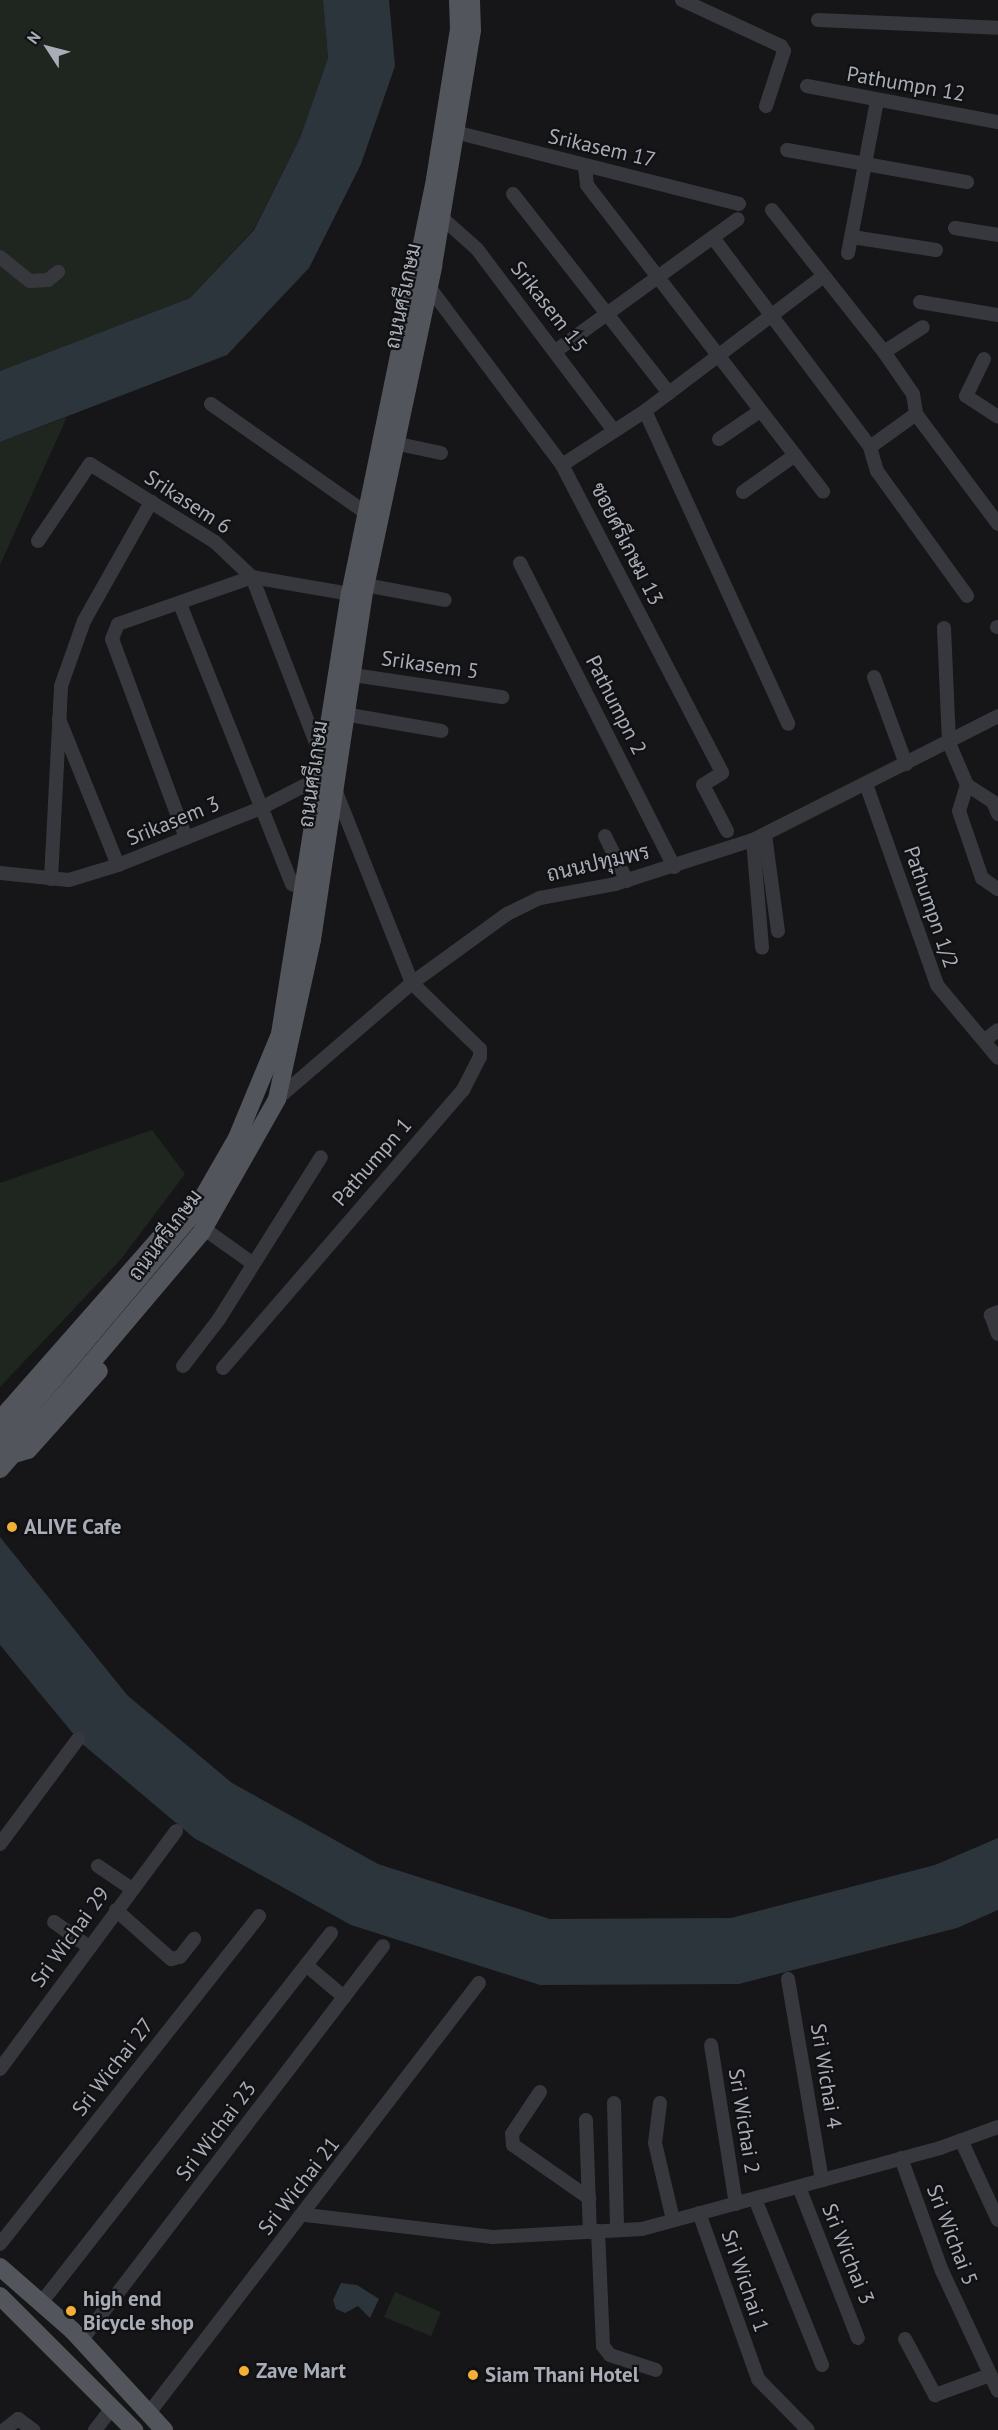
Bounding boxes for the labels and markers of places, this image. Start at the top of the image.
place label: ALIVE Cafe [24,1514,122,1540]
marker: ALIVE Cafe [5,1520,19,1534]
place label: high end Bicycle shop [83,2286,194,2336]
marker: high end Bicycle shop [64,2304,78,2318]
place label: Zave Mart [256,2358,346,2384]
place label: Siam Thani Hotel [485,2362,640,2388]
marker: Zave Mart [237,2364,251,2378]
marker: Siam Thani Hotel [466,2368,480,2382]

